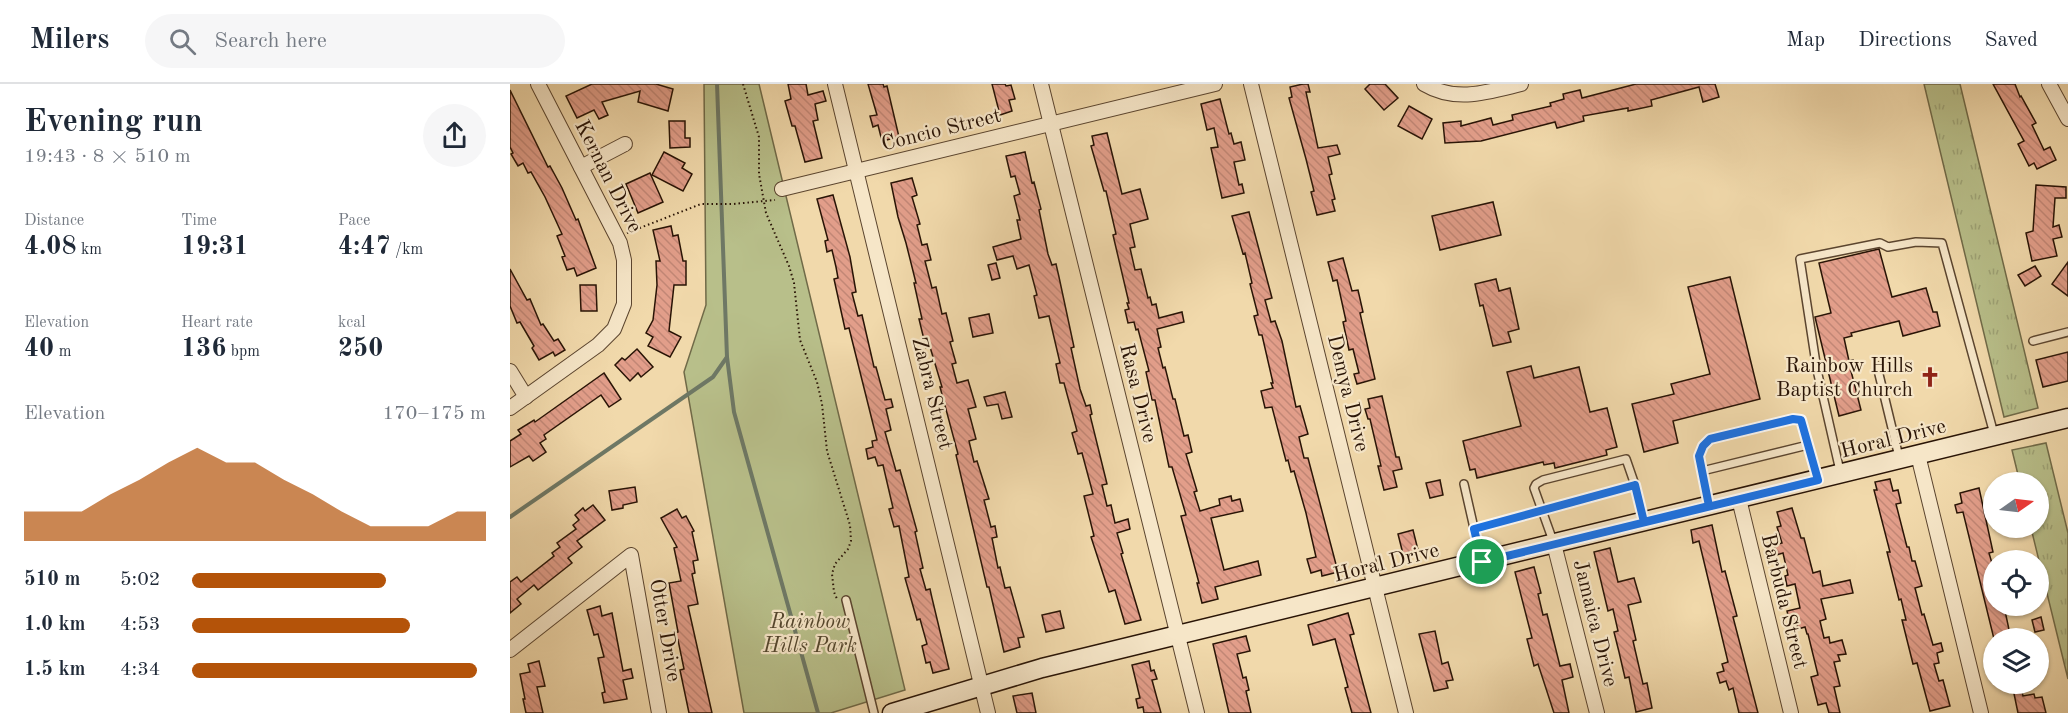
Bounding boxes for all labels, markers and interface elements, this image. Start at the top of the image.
search box [145,14,565,68]
icon: search [166,25,199,58]
text: Milers [30,27,109,55]
text: Search here [214,30,327,52]
text: Map [1786,30,1825,51]
text: Directions [1858,30,1952,51]
text: Saved [1985,30,2038,51]
button: share [423,104,486,167]
street label: Concio Street [879,105,1003,155]
text: Evening run [24,106,203,139]
street label: Kernan Drive [570,117,645,236]
text: 19:43 · 8 × 510 m [24,147,191,167]
text: Distance [24,213,84,229]
text: Time [181,213,217,229]
text: Pace [338,213,370,229]
text: 4.08 [24,234,77,260]
text: 19:31 [181,234,249,260]
text: 4:47 [338,234,391,260]
text: km [77,242,102,258]
text: /km [391,242,423,258]
text: Elevation [24,315,89,331]
text: Heart rate [181,315,253,331]
text: kcal [338,315,366,331]
street label: Demya Drive [1323,333,1372,454]
street label: Zabra Street [907,335,956,452]
text: 40 [24,336,54,362]
text: 136 [181,336,226,362]
text: 250 [338,336,383,362]
street label: Rasa Drive [1115,342,1160,445]
text: m [54,344,71,360]
text: bpm [226,344,260,360]
place label: Rainbow Hills Baptist Church [1776,356,1913,401]
church icon: Rainbow Hills Baptist Church [1918,365,1942,389]
text: Elevation [24,404,105,424]
text: 170–175 m [383,404,486,424]
street label: Horal Drive [1838,416,1948,463]
north arrow [1983,472,2049,538]
map controls [1983,472,2049,694]
street label: Barbuda Street [1757,532,1810,671]
pin [1456,536,1507,587]
street label: Horal Drive [1331,540,1441,587]
icon: arrive [1465,545,1498,578]
button: locate [1983,550,2049,616]
street label: Jamaica Drive [1569,558,1620,689]
text: 510 m [24,570,80,590]
text: 5:02 [120,570,160,590]
street label: Otter Drive [645,577,684,683]
park label: Rainbow Hills Park [762,612,857,657]
text: 1.0 km [24,615,86,635]
text: 4:53 [120,615,160,635]
button: layers [1983,628,2049,694]
text: 1.5 km [24,660,86,680]
text: 4:34 [120,660,160,680]

